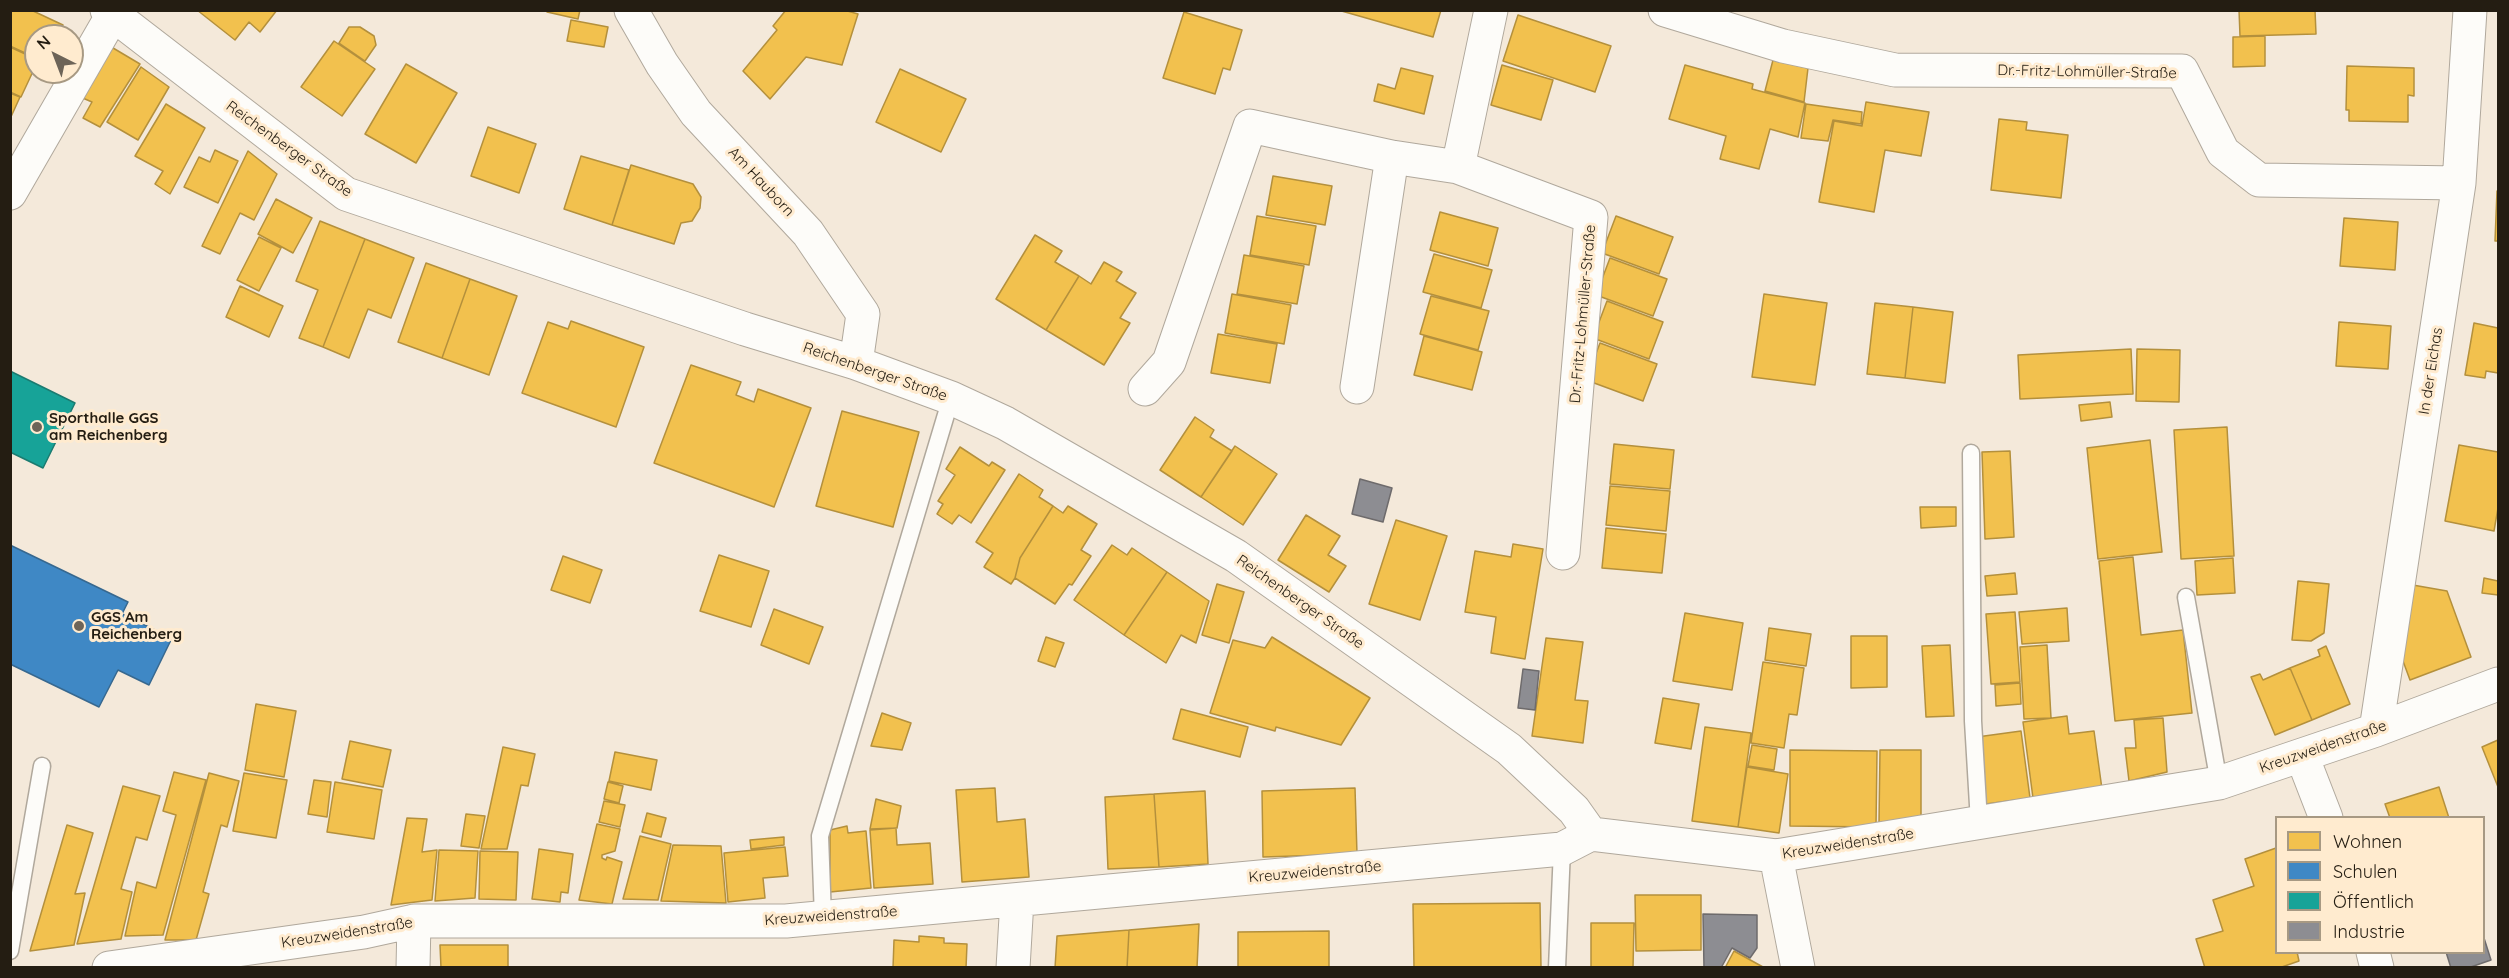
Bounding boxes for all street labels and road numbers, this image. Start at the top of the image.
street label: Dr.-Fritz-Lohmüller-Straße [1997,61,2177,83]
street label: Reichenberger Straße [222,97,356,201]
street label: Am Hauborn [724,144,798,220]
street label: Dr.-Fritz-Lohmüller-Straße [1566,224,1600,404]
street label: In der Eichas [2415,326,2447,416]
street label: Reichenberger Straße [801,339,949,405]
street label: Reichenberger Straße [1233,551,1367,653]
street label: Kreuzweidenstraße [2257,717,2389,777]
street label: Kreuzweidenstraße [1781,825,1915,863]
street label: Kreuzweidenstraße [1248,857,1382,887]
street label: Kreuzweidenstraße [764,902,898,930]
street label: Kreuzweidenstraße [280,914,414,952]

